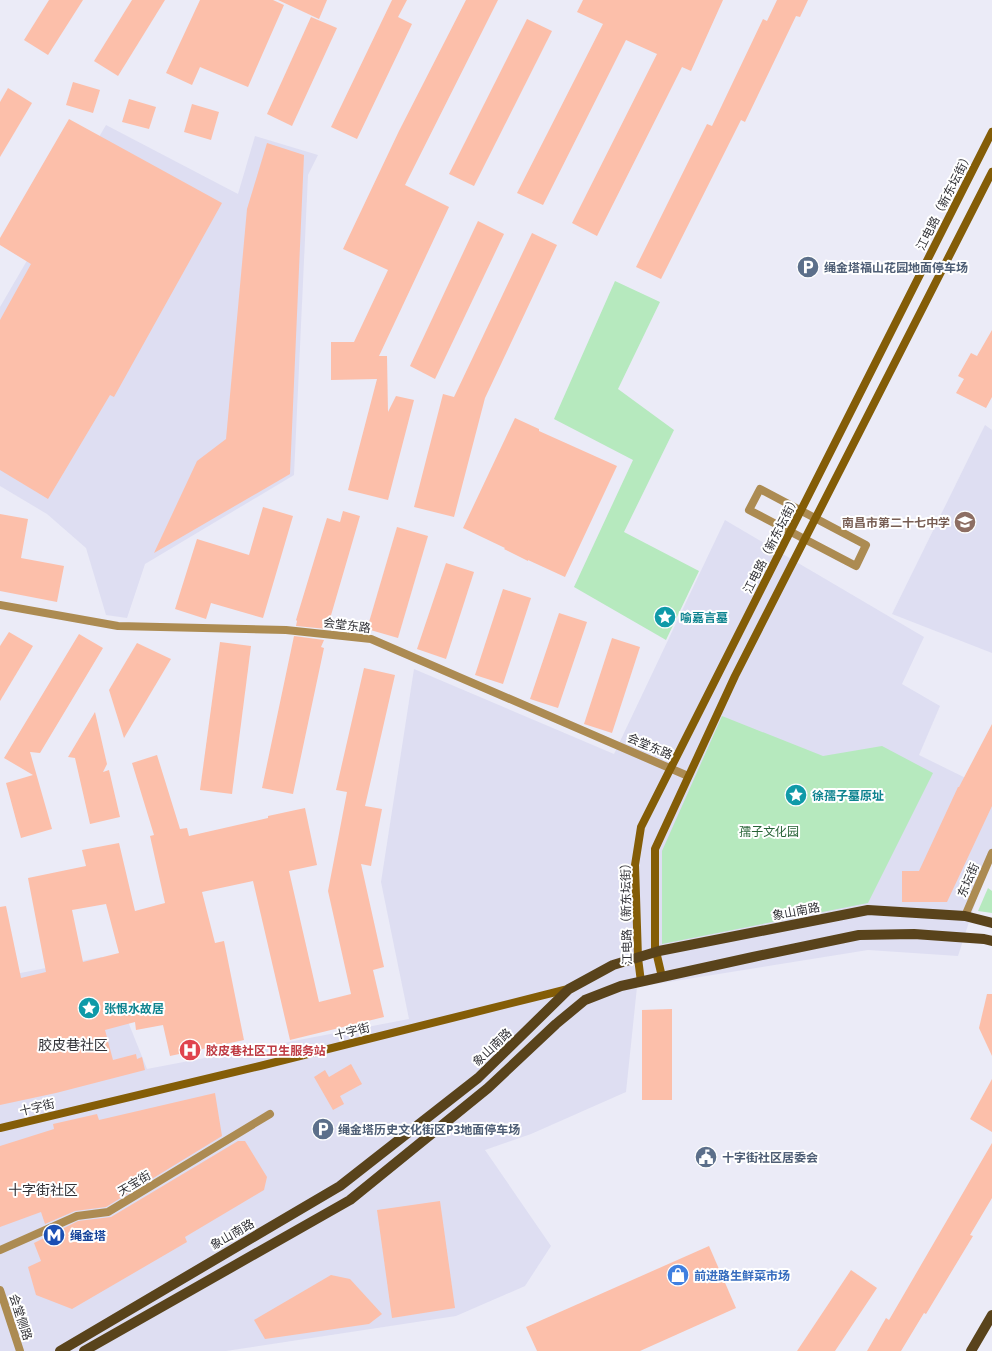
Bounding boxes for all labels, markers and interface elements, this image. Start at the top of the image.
street label: 江电路（新东坛街） [912,149,976,253]
parking icon: 绳金塔福山花园地面停车场 [795,254,821,280]
place label: 绳金塔福山花园地面停车场 [824,259,968,276]
street label: 江电路（新东坛街） [739,492,803,596]
school or university icon: 南昌市第二十七中学 [952,509,978,535]
place label: 南昌市第二十七中学 [842,514,950,531]
place icon: 喻嘉言墓 [652,604,678,630]
place label: 喻嘉言墓 [680,609,728,626]
street label: 会堂东路 [322,614,372,636]
street label: 会堂东路 [625,729,675,763]
place icon: 徐孺子墓原址 [783,782,809,808]
place label: 徐孺子墓原址 [812,787,884,804]
park label: 孺子文化园 [739,823,799,840]
street label: 江电路（新东坛街） [617,857,635,965]
street label: 东坛街 [953,860,983,900]
street label: 象山南路 [771,898,821,924]
place icon: 张恨水故居 [76,995,102,1021]
place label: 张恨水故居 [104,1000,164,1017]
street label: 十字街 [332,1018,372,1044]
street label: 象山南路 [469,1024,515,1070]
district label: 胶皮巷社区 [38,1035,108,1054]
hospital icon: 胶皮巷社区卫生服务站 [177,1037,203,1063]
place label: 胶皮巷社区卫生服务站 [206,1042,326,1059]
street label: 十字街 [18,1095,56,1119]
parking icon: 绳金塔历史文化街区P3地面停车场 [310,1116,336,1142]
place label: 绳金塔历史文化街区P3地面停车场 [338,1121,520,1138]
public building icon: 十字街社区居委会 [693,1144,719,1170]
place label: 十字街社区居委会 [722,1149,818,1166]
street label: 天宝街 [114,1166,154,1200]
district label: 十字街社区 [8,1180,78,1199]
street label: 象山南路 [207,1215,257,1253]
metro station icon: 绳金塔 [41,1222,67,1248]
place label: 绳金塔 [70,1227,106,1244]
shop icon: 前进路生鲜菜市场 [665,1262,691,1288]
place label: 前进路生鲜菜市场 [694,1267,790,1284]
street label: 会堂侧路 [5,1292,37,1342]

